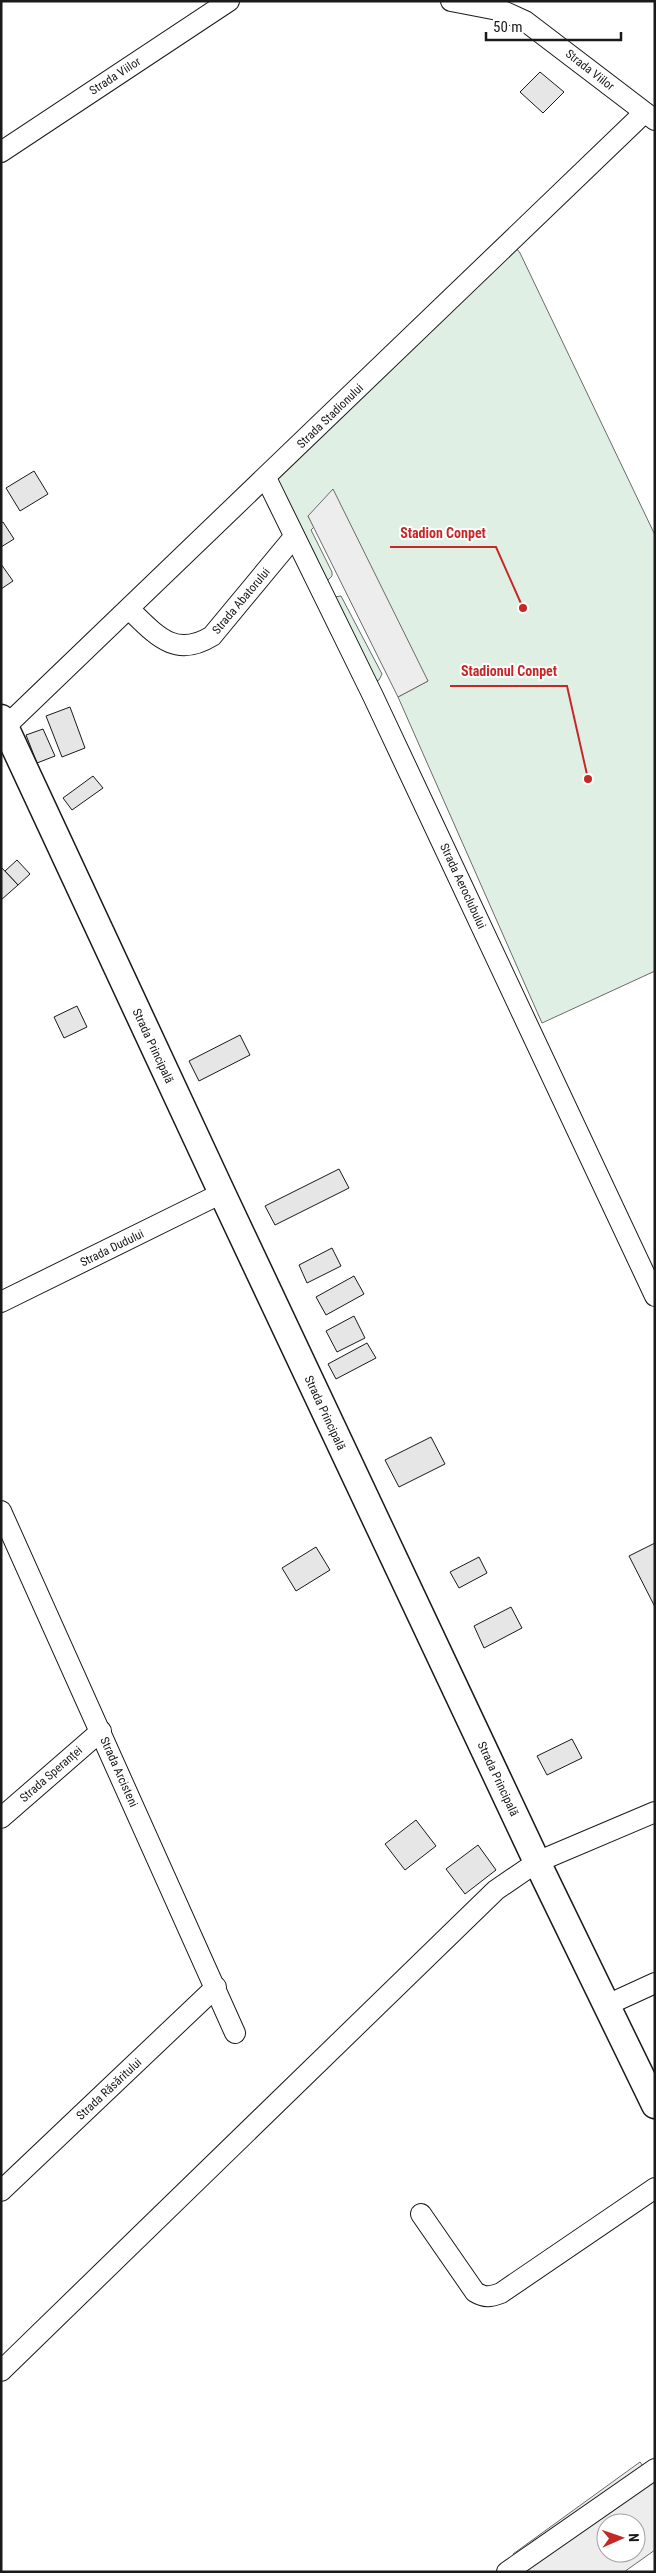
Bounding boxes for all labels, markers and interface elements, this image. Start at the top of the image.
scale bar [486,10,621,42]
text: 50 m [493,18,523,36]
street label: Strada Viilor [563,47,617,94]
street label: Strada Viilor [87,54,143,98]
street label: Strada Stadionului [294,381,366,451]
callout: Stadion Conpet [390,518,496,547]
text: Stadion Conpet [400,525,486,541]
street label: Strada Abatorului [209,565,273,637]
callout: Stadionul Conpet [450,657,567,686]
text: Stadionul Conpet [461,663,557,679]
street label: Strada Aeroclubului [437,841,489,931]
street label: Strada Principală [130,1006,177,1086]
street label: Strada Dudului [78,1227,146,1269]
street label: Strada Principală [302,1373,349,1453]
street label: Strada Arcisteni [97,1735,141,1809]
street label: Strada Principală [475,1739,522,1819]
street label: Strada Speranței [17,1743,86,1806]
street label: Strada Răsăritului [74,2055,144,2123]
north arrow [596,2513,646,2563]
text: N [626,2533,642,2542]

